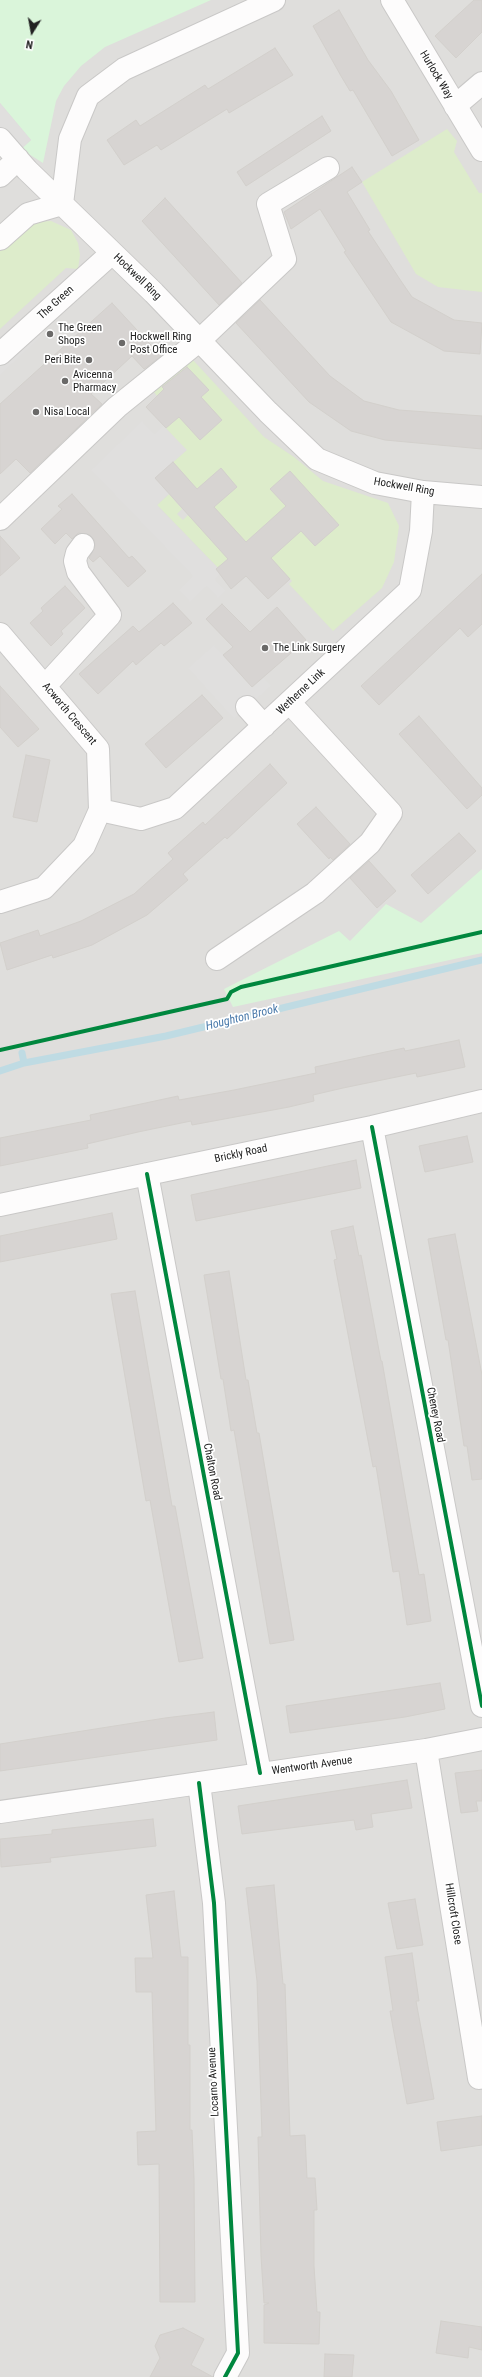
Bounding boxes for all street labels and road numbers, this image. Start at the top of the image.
street label: Hurlock Way [416,48,456,102]
street label: Hockwell Ring [110,251,164,303]
street label: The Green [35,283,77,323]
street label: Hockwell Ring [373,475,435,499]
street label: Wetherne Link [274,666,328,718]
street label: Acworth Crescent [39,680,99,748]
street label: Brickly Road [213,1142,269,1166]
street label: Cheney Road [423,1386,447,1444]
street label: Chalton Road [200,1442,224,1502]
street label: Wentworth Avenue [271,1754,353,1778]
street label: Hillcroft Close [442,1882,464,1946]
street label: Locarno Avenue [206,2047,222,2117]

